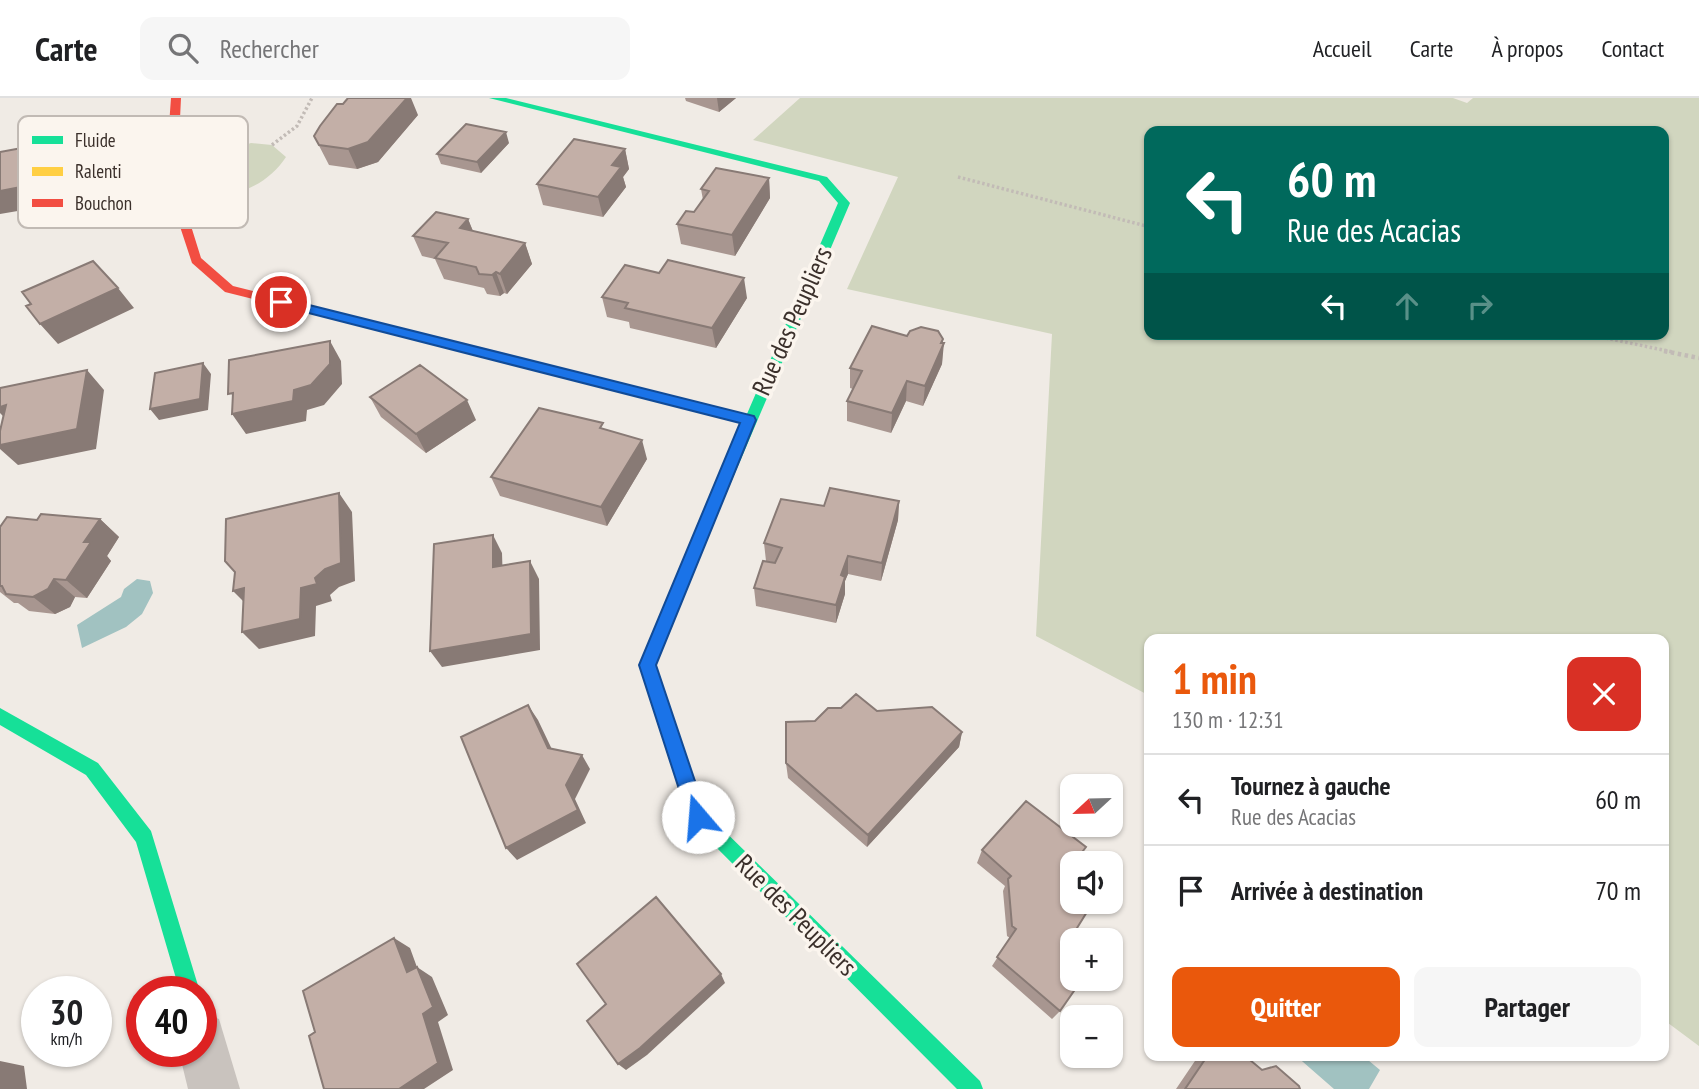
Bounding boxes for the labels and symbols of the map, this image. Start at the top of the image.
legend [18,116,248,228]
text: Fluide [75,128,116,152]
text: Ralenti [75,159,122,183]
text: Bouchon [75,191,132,215]
street label: Rue des Peupliers [744,241,839,400]
pin [251,272,311,332]
north arrow [1060,774,1124,836]
position arrow [661,780,735,854]
street label: Rue des Peupliers [728,847,864,983]
speed limit sign: 40 [126,976,217,1067]

